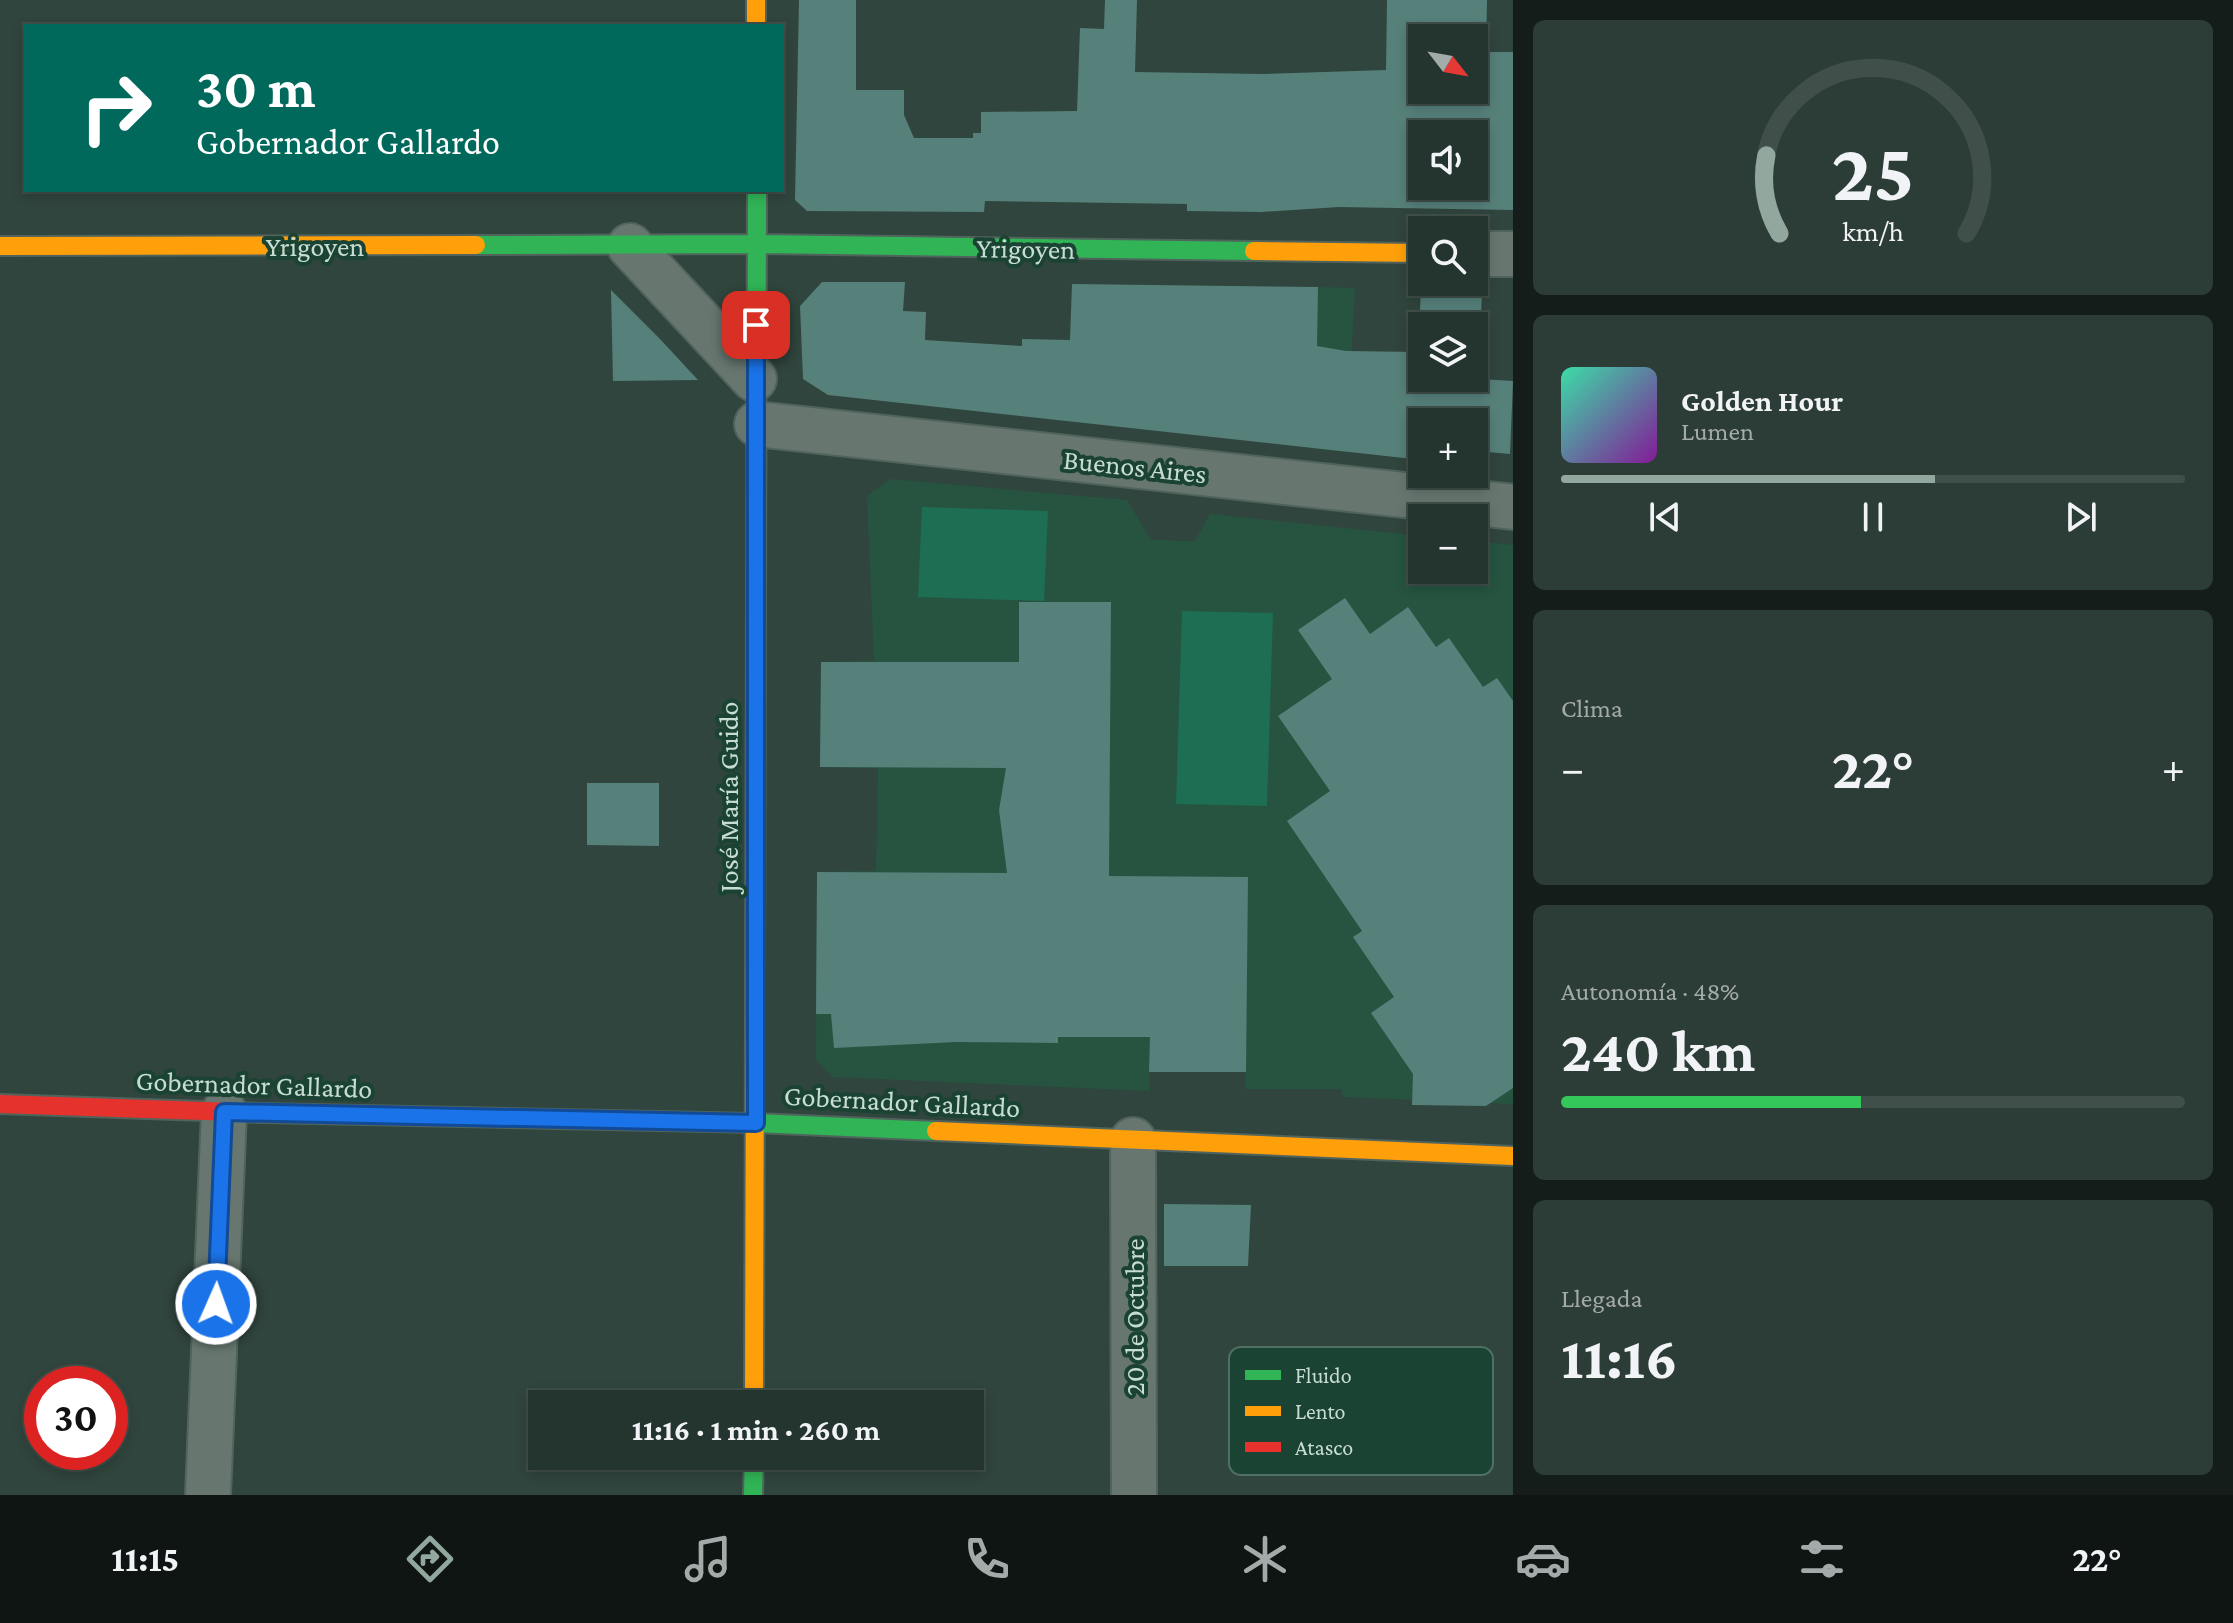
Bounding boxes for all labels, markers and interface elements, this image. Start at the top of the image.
north arrow [1408,24,1488,104]
map controls [1408,24,1488,584]
icon: right [64,56,168,160]
text: 30 m [196,57,316,119]
button: sound [1408,120,1488,200]
text: Gobernador Gallardo [196,122,500,162]
text: 25 [1831,124,1915,217]
text: km/h [1842,215,1904,247]
button: search [1408,216,1488,296]
street label: Yrigoyen [266,231,364,262]
street label: Yrigoyen [977,232,1075,265]
pin [722,291,790,359]
icon: arrive [734,303,778,347]
button: layers [1408,312,1488,392]
text: Golden Hour [1681,384,1843,417]
button: + [1408,408,1488,488]
text: Lumen [1681,417,1754,446]
street label: Buenos Aires [1062,444,1208,489]
icon: previous [1643,495,1687,539]
icon: pause [1851,495,1895,539]
icon: next [2059,495,2103,539]
button: − [1408,504,1488,584]
text: Clima [1561,694,1623,723]
street label: José María Guido [713,702,744,895]
text: 22° [1832,734,1914,801]
text: − [1561,744,1584,792]
text: + [2162,744,2185,792]
text: Autonomía · 48% [1561,977,1739,1006]
text: 240 km [1561,1017,1755,1084]
street label: Gobernador Gallardo [135,1065,373,1104]
street label: Gobernador Gallardo [783,1080,1021,1123]
street label: 20 de Octubre [1119,1238,1150,1396]
position arrow [174,1262,258,1346]
text: Llegada [1561,1284,1642,1313]
text: 11:16 [1561,1324,1678,1391]
legend [1229,1347,1493,1475]
text: Fluido [1295,1363,1352,1388]
speed limit sign: 30 [24,1366,128,1470]
text: Lento [1295,1399,1346,1424]
text: 11:16 · 1 min · 260 m [632,1413,880,1446]
text: Atasco [1295,1435,1353,1460]
icon: directions [402,1531,458,1587]
icon: music [680,1531,736,1587]
icon: phone [959,1531,1015,1587]
icon: climate [1237,1531,1293,1587]
icon: car [1515,1531,1571,1587]
icon: filters [1794,1531,1850,1587]
text: 11:15 [111,1539,179,1579]
text: 22° [2072,1539,2122,1579]

